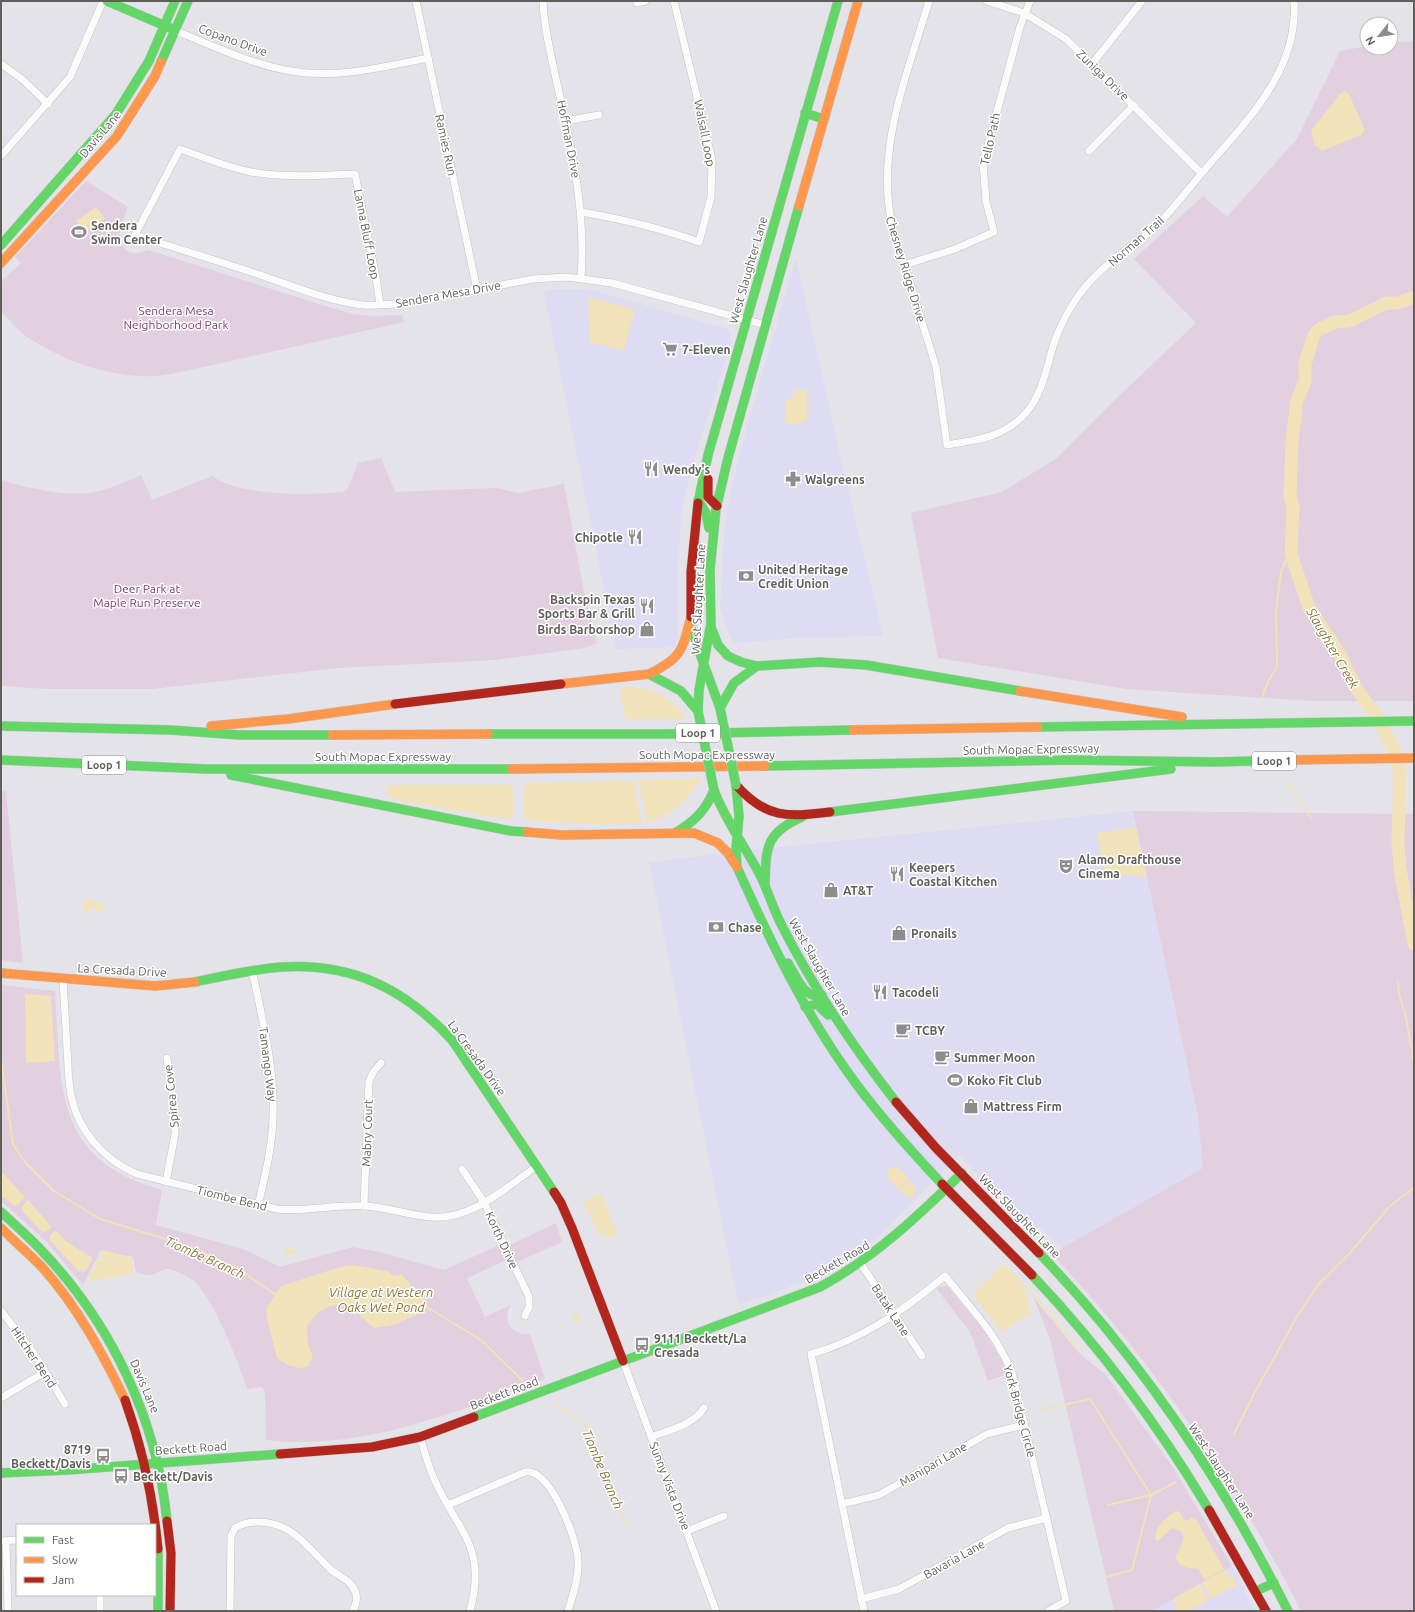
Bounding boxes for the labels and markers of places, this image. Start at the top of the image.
place label: Sendera Swim Center [91,219,162,246]
sports icon: Sendera Swim Center [70,223,88,241]
supermarket icon: 7-Eleven [661,340,679,358]
place label: 7-Eleven [682,343,731,356]
restaurant icon: Wendy's [642,460,660,478]
place label: Wendy's [663,463,710,476]
pharmacy icon: Walgreens [784,470,802,488]
place label: Walgreens [805,473,865,486]
restaurant icon: Chipotle [626,528,644,546]
place label: Chipotle [575,531,623,544]
place label: United Heritage Credit Union [758,563,848,590]
bank icon: United Heritage Credit Union [737,567,755,585]
place label: Backspin Texas Sports Bar & Grill [538,593,635,620]
restaurant icon: Backspin Texas Sports Bar & Grill [638,597,656,615]
shop icon: Birds Barborshop [638,620,656,638]
place label: Birds Barborshop [537,623,635,636]
place label: Alamo Drafthouse Cinema [1078,853,1181,880]
theatre icon: Alamo Drafthouse Cinema [1057,857,1075,875]
place label: Keepers Coastal Kitchen [909,861,997,888]
restaurant icon: Keepers Coastal Kitchen [888,865,906,883]
shop icon: AT&T [822,881,840,899]
place label: AT&T [843,884,873,897]
bank icon: Chase [707,918,725,936]
place label: Chase [728,921,762,934]
shop icon: Pronails [890,924,908,942]
place label: Pronails [911,927,957,940]
restaurant icon: Tacodeli [871,983,889,1001]
place label: Tacodeli [892,986,939,999]
cafe icon: TCBY [894,1021,912,1039]
place label: TCBY [915,1024,945,1037]
cafe icon: Summer Moon [933,1048,951,1066]
place label: Summer Moon [954,1051,1035,1064]
sports icon: Koko Fit Club [946,1071,964,1089]
place label: Koko Fit Club [967,1074,1042,1087]
shop icon: Mattress Firm [962,1097,980,1115]
place label: Mattress Firm [983,1100,1062,1113]
place label: 9111 Beckett/La Cresada [654,1332,747,1359]
bus stop icon: 9111 Beckett/La Cresada [633,1336,651,1354]
place label: 8719 Beckett/Davis [11,1443,91,1470]
bus stop icon: 8719 Beckett/Davis [94,1447,112,1465]
bus stop icon: Beckett/Davis [112,1467,130,1485]
place label: Beckett/Davis [133,1470,213,1483]

